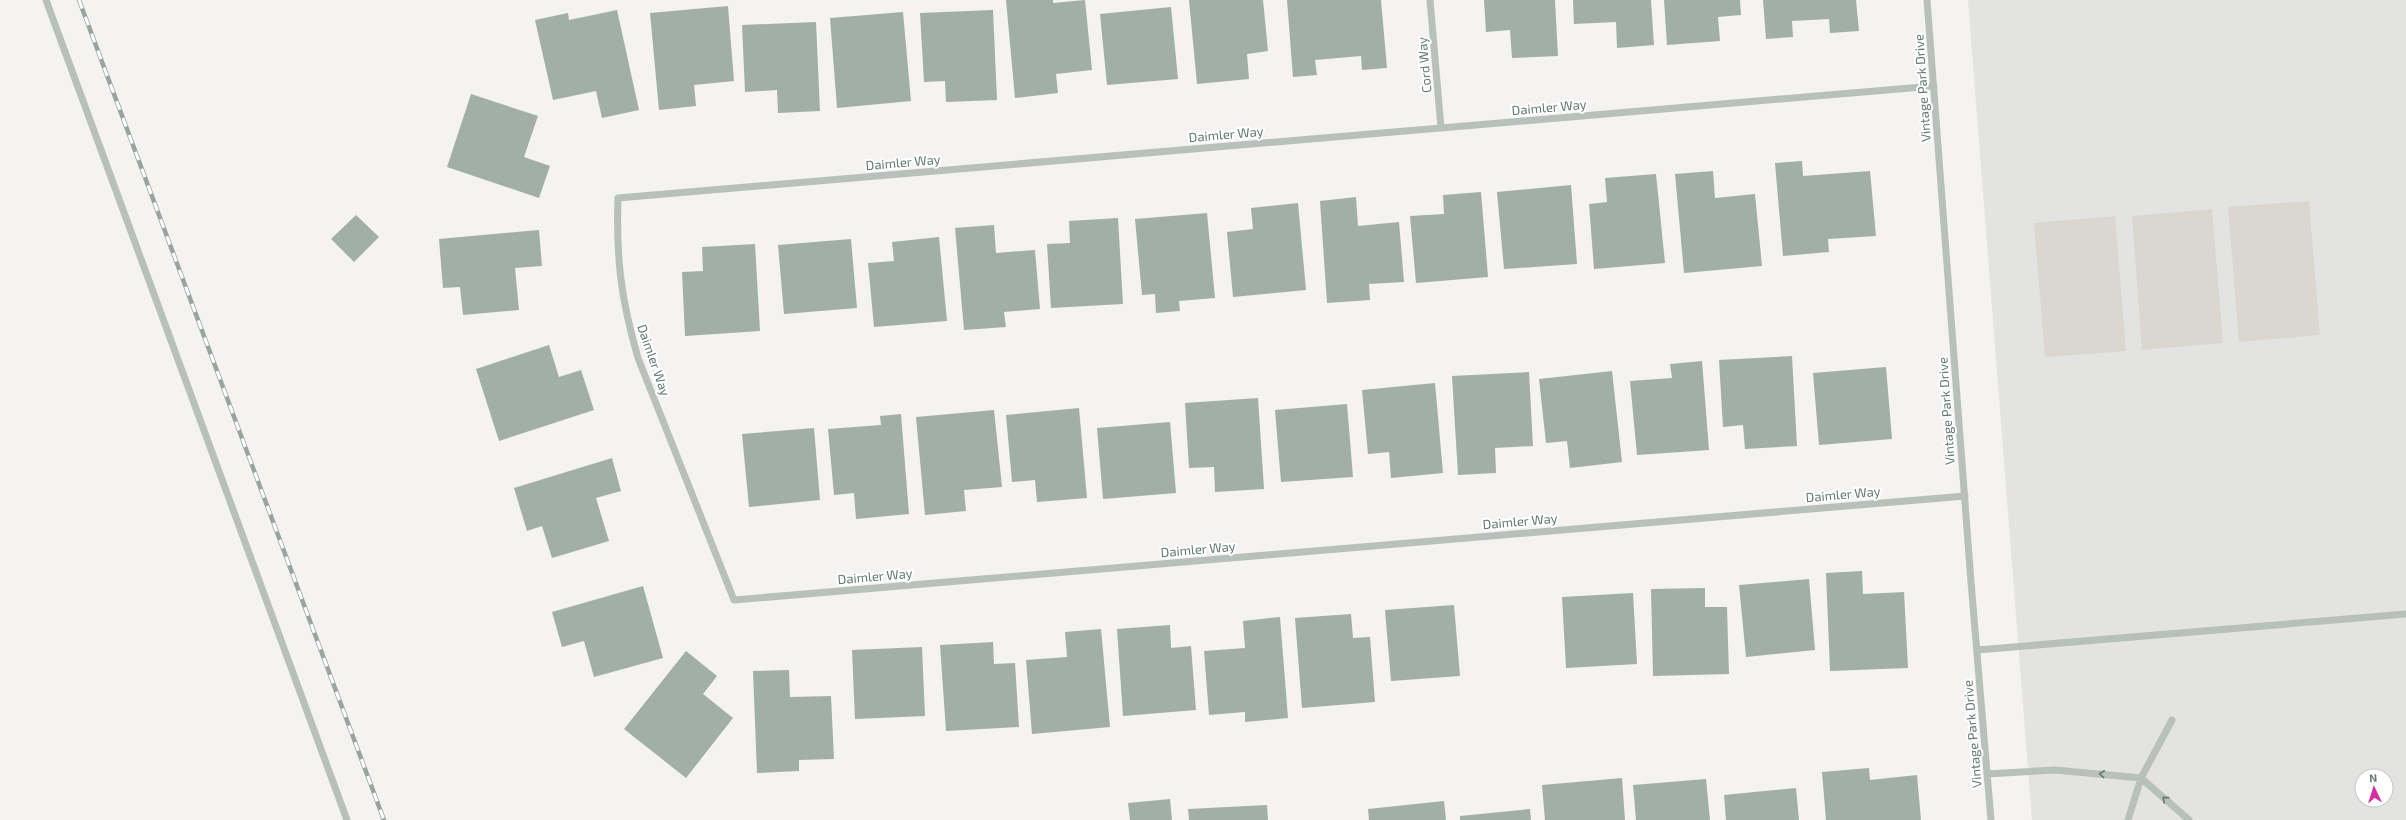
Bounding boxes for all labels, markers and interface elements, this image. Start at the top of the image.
street label: Vintage Park Drive [1910,34,1934,142]
street label: Cord Way [1414,36,1434,94]
street label: Daimler Way [1511,96,1587,118]
street label: Daimler Way [1188,123,1264,145]
street label: Daimler Way [865,151,941,173]
street label: Daimler Way [634,322,674,398]
street label: Vintage Park Drive [1934,357,1958,465]
street label: Daimler Way [1805,483,1881,505]
street label: Daimler Way [1482,510,1558,532]
street label: Daimler Way [1160,538,1236,560]
street label: Daimler Way [837,565,913,587]
street label: Vintage Park Drive [1959,679,1985,789]
north arrow [2354,768,2394,808]
one-way arrow [2099,770,2105,779]
text: N [2369,771,2378,784]
one-way arrow [2162,797,2170,804]

